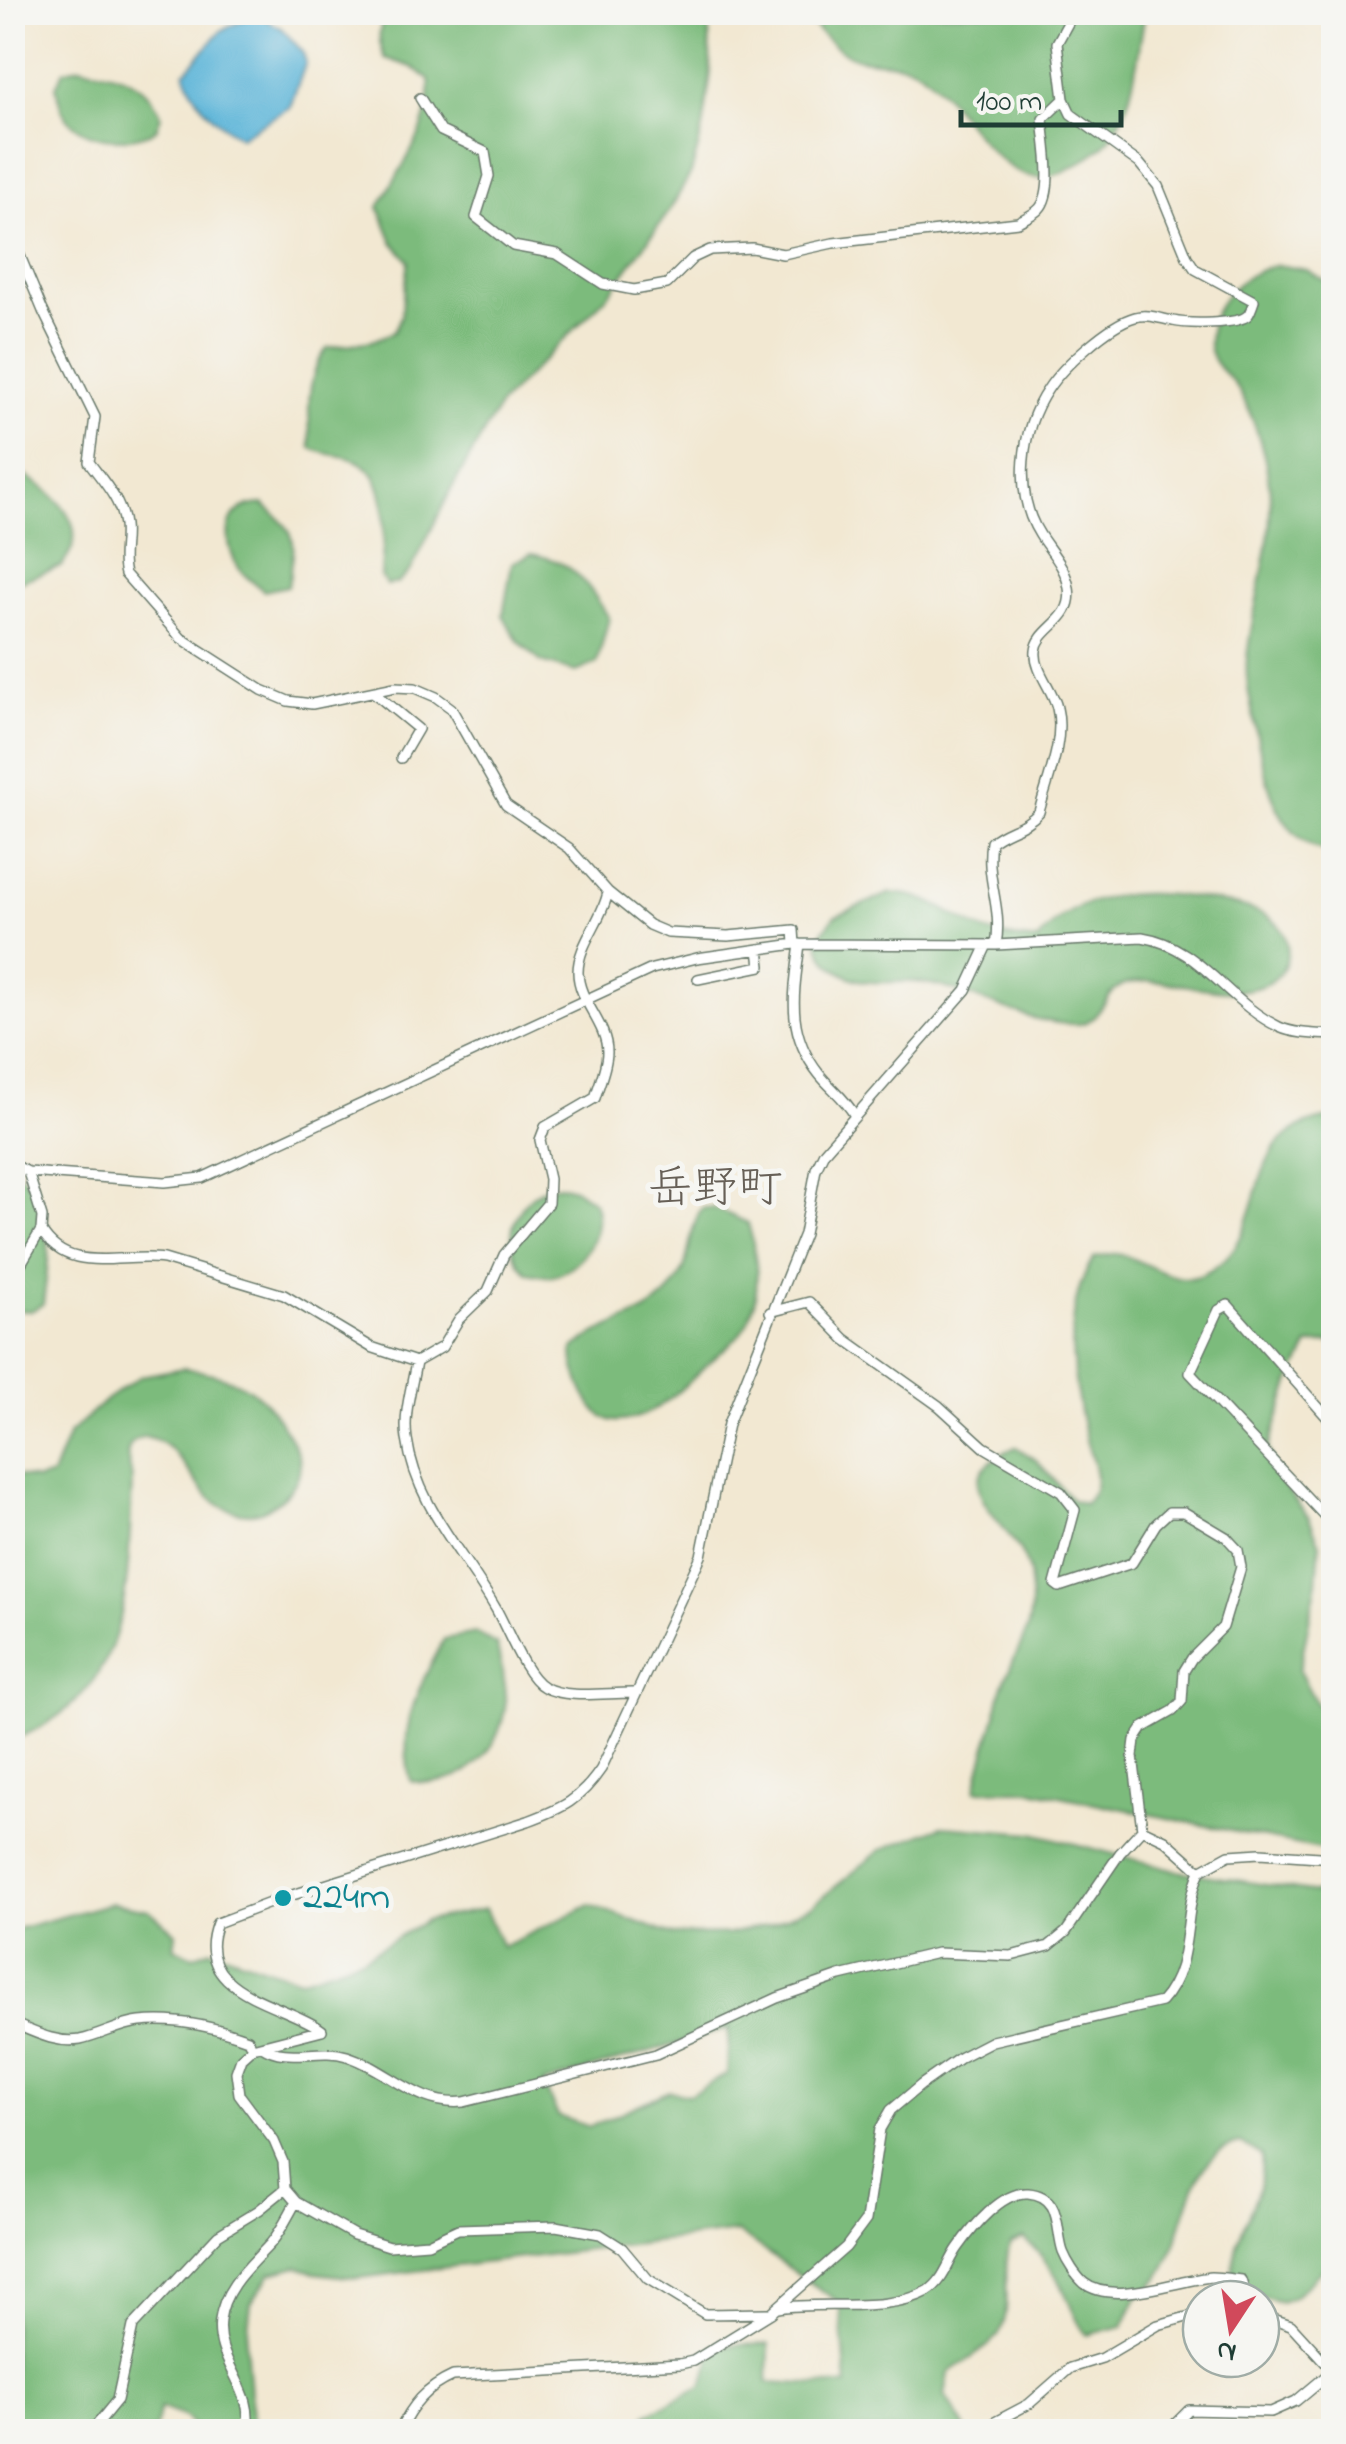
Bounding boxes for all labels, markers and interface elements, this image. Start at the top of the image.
scale bar [961,65,1121,127]
text: 100 m [976,81,1042,125]
district label: 岳野町 [647,1157,783,1223]
place label: 224m [303,1869,390,1928]
marker: 224m [272,1887,294,1909]
north arrow [1181,2279,1281,2379]
text: N [1213,2328,1240,2372]

